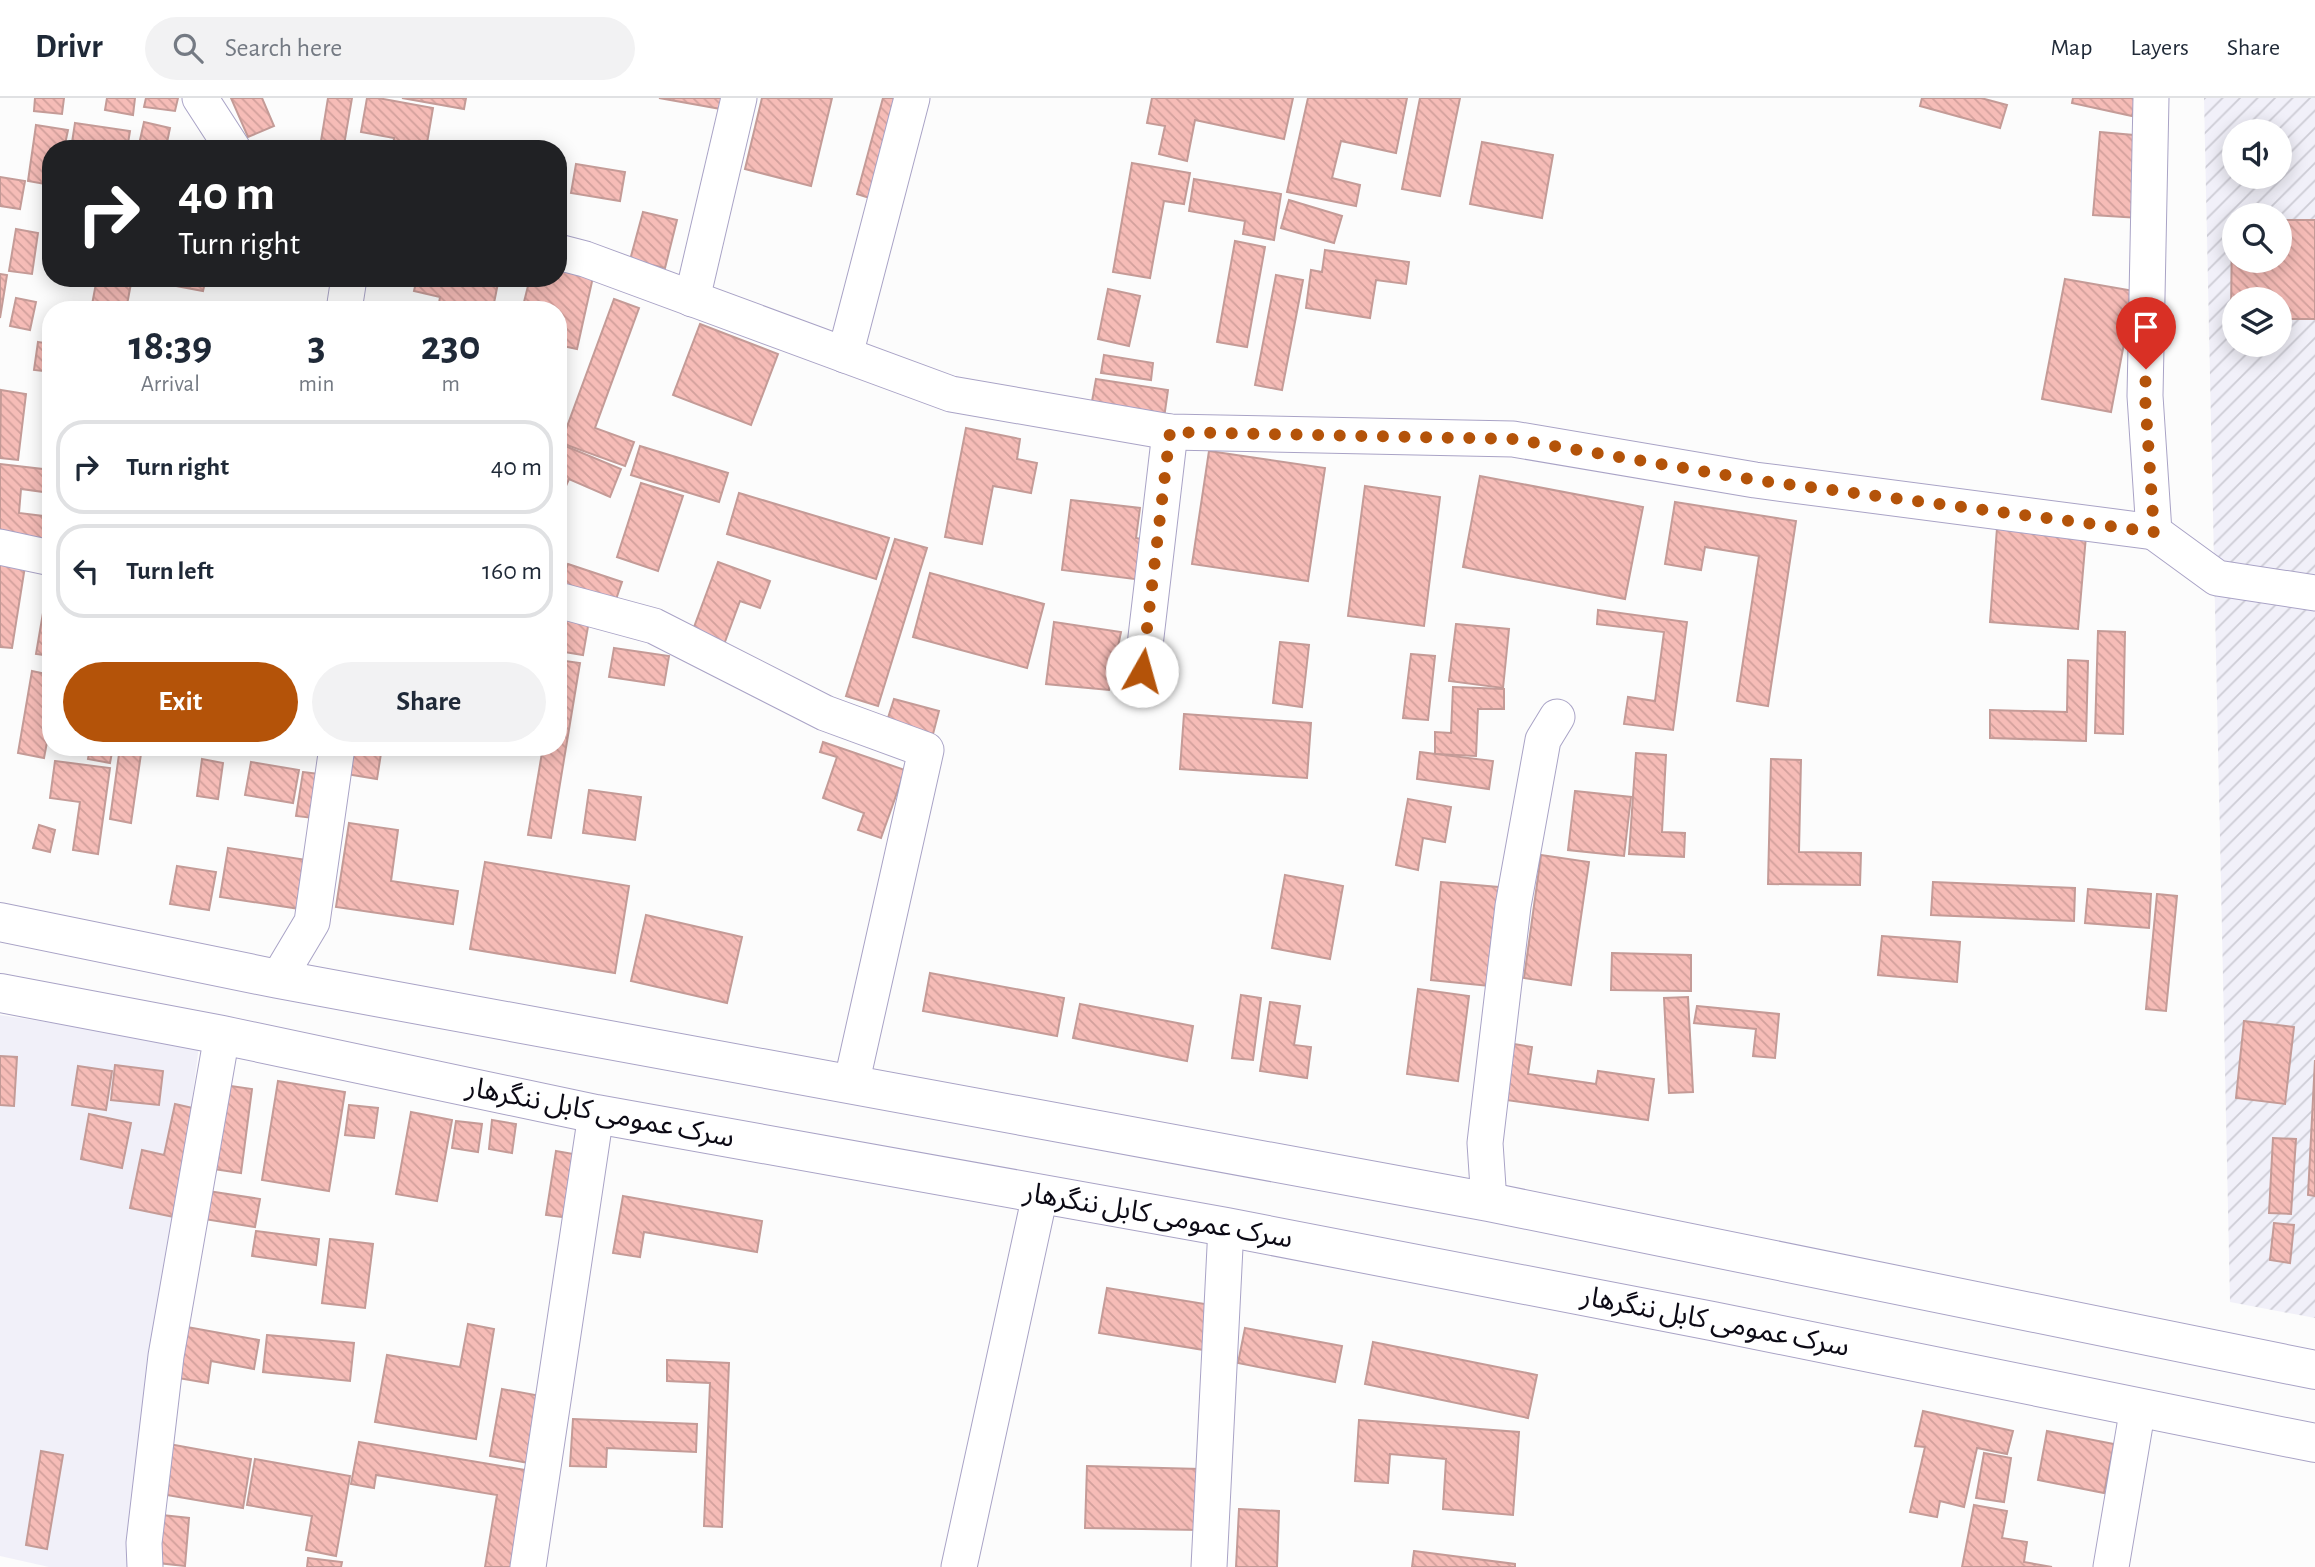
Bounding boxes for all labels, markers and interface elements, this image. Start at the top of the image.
search box [145,17,635,80]
icon: search [169,29,207,67]
text: Drivr [35,31,103,64]
text: Search here [225,35,342,61]
text: Map [2050,36,2092,60]
text: Layers [2130,36,2189,60]
text: Share [2227,36,2280,60]
map controls [2222,119,2292,357]
button: sound [2222,119,2292,189]
icon: right [63,168,154,259]
text: 40 m [178,170,275,219]
button: search [2222,203,2292,273]
text: Turn right [178,228,300,260]
button: layers [2222,287,2292,357]
pin [2116,297,2176,369]
icon: arrive [2127,308,2165,346]
text: 18:39 [128,325,212,367]
text: 3 [307,325,326,367]
text: 230 [421,325,481,367]
text: Arrival [141,373,200,396]
text: min [299,373,334,396]
text: m [442,373,460,396]
icon: right [67,448,105,486]
text: Turn right [126,454,229,480]
text: 40 m [491,454,542,480]
icon: left [67,552,105,590]
text: Turn left [126,558,214,584]
text: 160 m [482,558,542,584]
position arrow [1105,634,1179,708]
button: Exit [63,662,298,742]
button: Share [312,662,546,742]
street label: سرک عمومی کابل ننگرهار [462,1072,737,1154]
street label: سرک عمومی کابل ننگرهار [1020,1177,1295,1254]
street label: سرک عمومی کابل ننگرهار [1577,1281,1852,1363]

